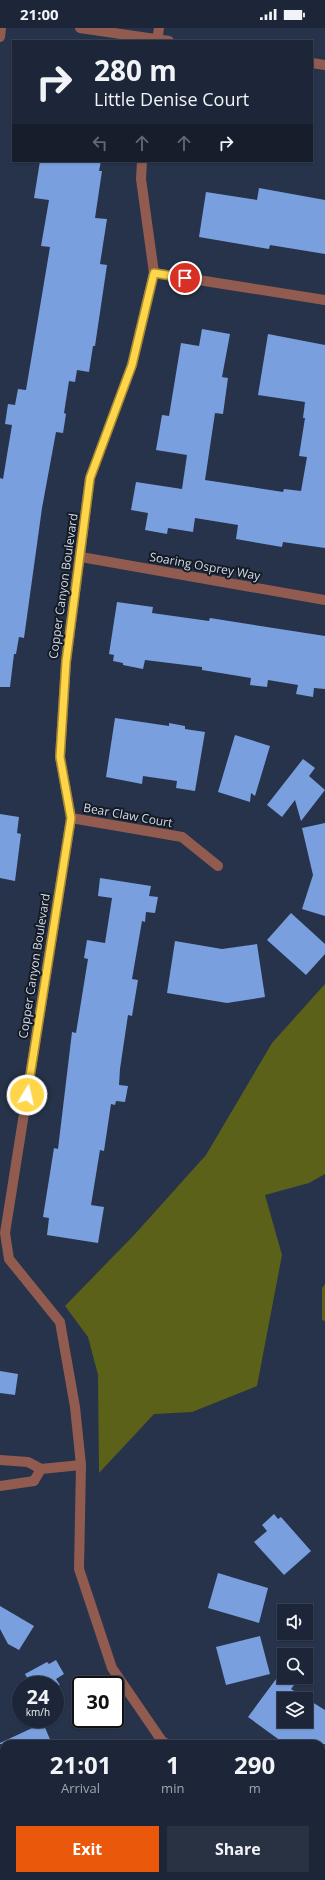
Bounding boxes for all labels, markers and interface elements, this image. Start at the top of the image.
text: 21:00 [20,4,59,24]
text: 280 m [94,51,177,89]
icon: right [28,56,80,108]
text: Little Denise Court [94,87,249,111]
icon: left [89,132,111,154]
icon: ahead [131,132,153,154]
icon: ahead [173,132,195,154]
icon: right [215,132,237,154]
pin [168,261,202,295]
icon: arrive [174,267,196,289]
street label: Copper Canyon Boulevard [44,512,82,660]
street label: Soaring Osprey Way [148,548,263,584]
street label: Bear Claw Court [82,799,174,831]
street label: Copper Canyon Boulevard [14,892,54,1040]
position arrow [6,1074,48,1116]
map controls [277,1604,313,1728]
button: sound [277,1604,313,1640]
button: search [277,1648,313,1684]
speed limit sign: 30 [72,1676,124,1728]
text: 24 [27,1683,49,1710]
button: layers [277,1692,313,1728]
text: km/h [26,1705,50,1719]
text: 21:01 [50,1748,111,1781]
text: 1 [166,1748,180,1781]
text: 290 [234,1748,275,1781]
text: Arrival [61,1779,100,1797]
text: min [161,1779,184,1797]
text: m [249,1779,261,1797]
button: Exit [16,1826,159,1872]
button: Share [167,1826,309,1872]

